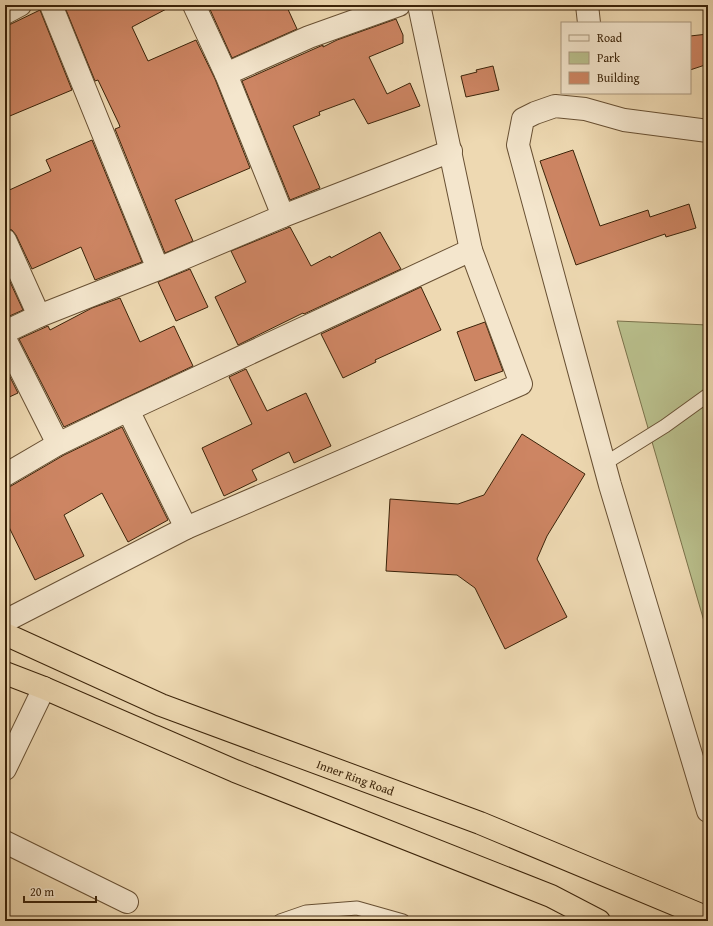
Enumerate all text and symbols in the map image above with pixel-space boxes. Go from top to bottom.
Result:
legend [561,22,691,94]
text: Road [597,29,623,46]
text: Park [597,49,621,66]
text: Building [597,69,640,86]
street label: Inner Ring Road [315,755,397,799]
scale bar [24,878,96,904]
text: 20 m [30,883,54,900]

